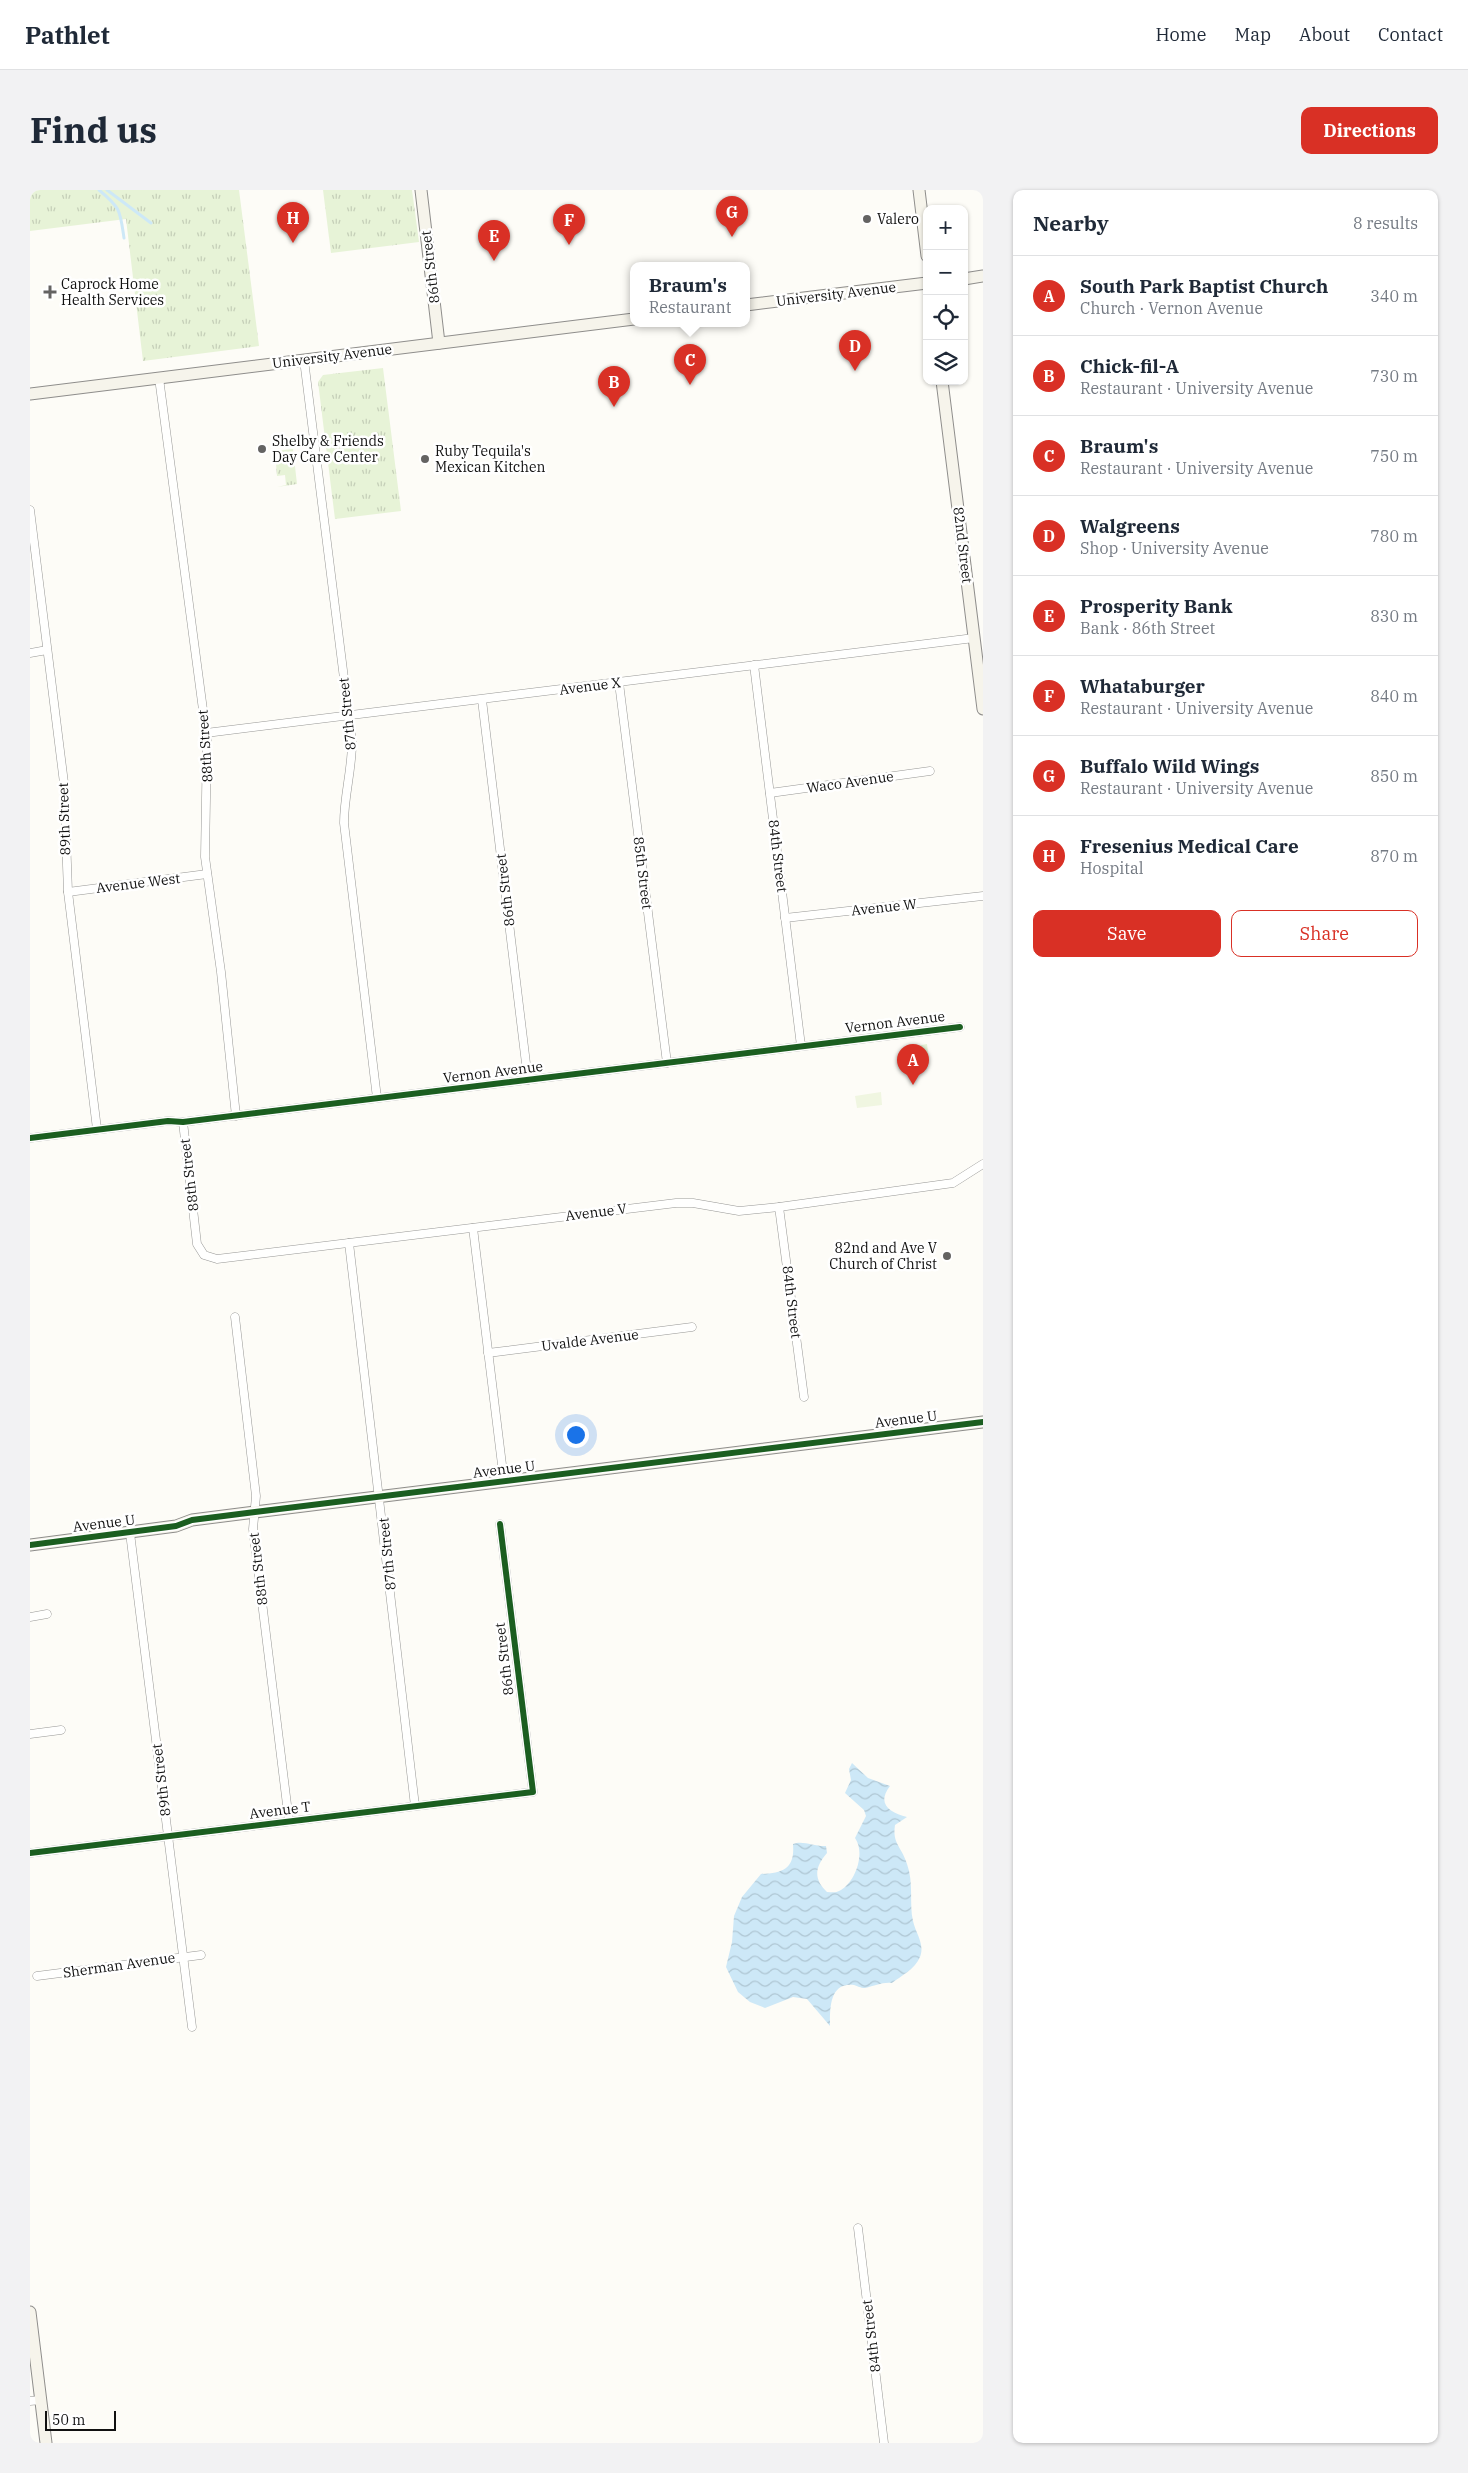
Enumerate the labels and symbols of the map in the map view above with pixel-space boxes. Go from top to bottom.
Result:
pin: G [716,196,748,237]
pin: H [277,202,309,243]
pin: F [553,204,585,245]
place label: Valero [877,210,919,228]
marker: Valero [861,213,873,225]
pin: E [478,220,510,261]
street label: 86th Street [417,230,443,304]
place label: Caprock Home Health Services [61,275,164,309]
street label: University Avenue [775,278,897,310]
marker: Caprock Home Health Services [43,285,57,299]
pin: D [839,330,871,371]
street label: University Avenue [271,340,393,372]
pin: C [674,344,706,385]
pin: B [598,366,630,407]
place label: Shelby & Friends Day Care Center [272,432,384,466]
place label: Ruby Tequila's Mexican Kitchen [435,442,546,476]
marker: Shelby & Friends Day Care Center [256,443,268,455]
marker: Ruby Tequila's Mexican Kitchen [419,453,431,465]
street label: 82nd Street [949,506,977,584]
street label: Avenue X [558,673,622,699]
street label: 87th Street [334,677,360,751]
street label: 88th Street [193,709,217,783]
street label: Waco Avenue [805,767,895,797]
street label: 89th Street [54,782,74,856]
street label: 84th Street [765,819,791,893]
street label: 85th Street [630,836,656,910]
street label: 86th Street [492,853,518,927]
street label: Avenue West [95,869,181,897]
street label: Avenue W [850,895,918,919]
street label: Vernon Avenue [844,1007,946,1037]
pin: A [897,1044,929,1085]
street label: Vernon Avenue [442,1057,544,1087]
street label: 88th Street [176,1138,202,1212]
street label: Avenue V [564,1199,628,1225]
place label: 82nd and Ave V Church of Christ [829,1239,937,1273]
marker: 82nd and Ave V Church of Christ [941,1250,953,1262]
street label: 84th Street [779,1265,805,1339]
street label: Uvalde Avenue [540,1325,640,1355]
street label: Avenue U [874,1406,938,1432]
your location [563,1422,589,1448]
street label: Avenue U [472,1456,536,1482]
street label: Avenue U [72,1510,136,1536]
street label: 87th Street [374,1517,400,1591]
street label: 88th Street [245,1532,271,1606]
street label: 86th Street [491,1622,517,1696]
street label: 89th Street [148,1743,174,1817]
street label: Avenue T [248,1797,312,1823]
street label: Sherman Avenue [62,1948,176,1982]
street label: 84th Street [858,2299,884,2373]
scale bar [45,2408,116,2431]

